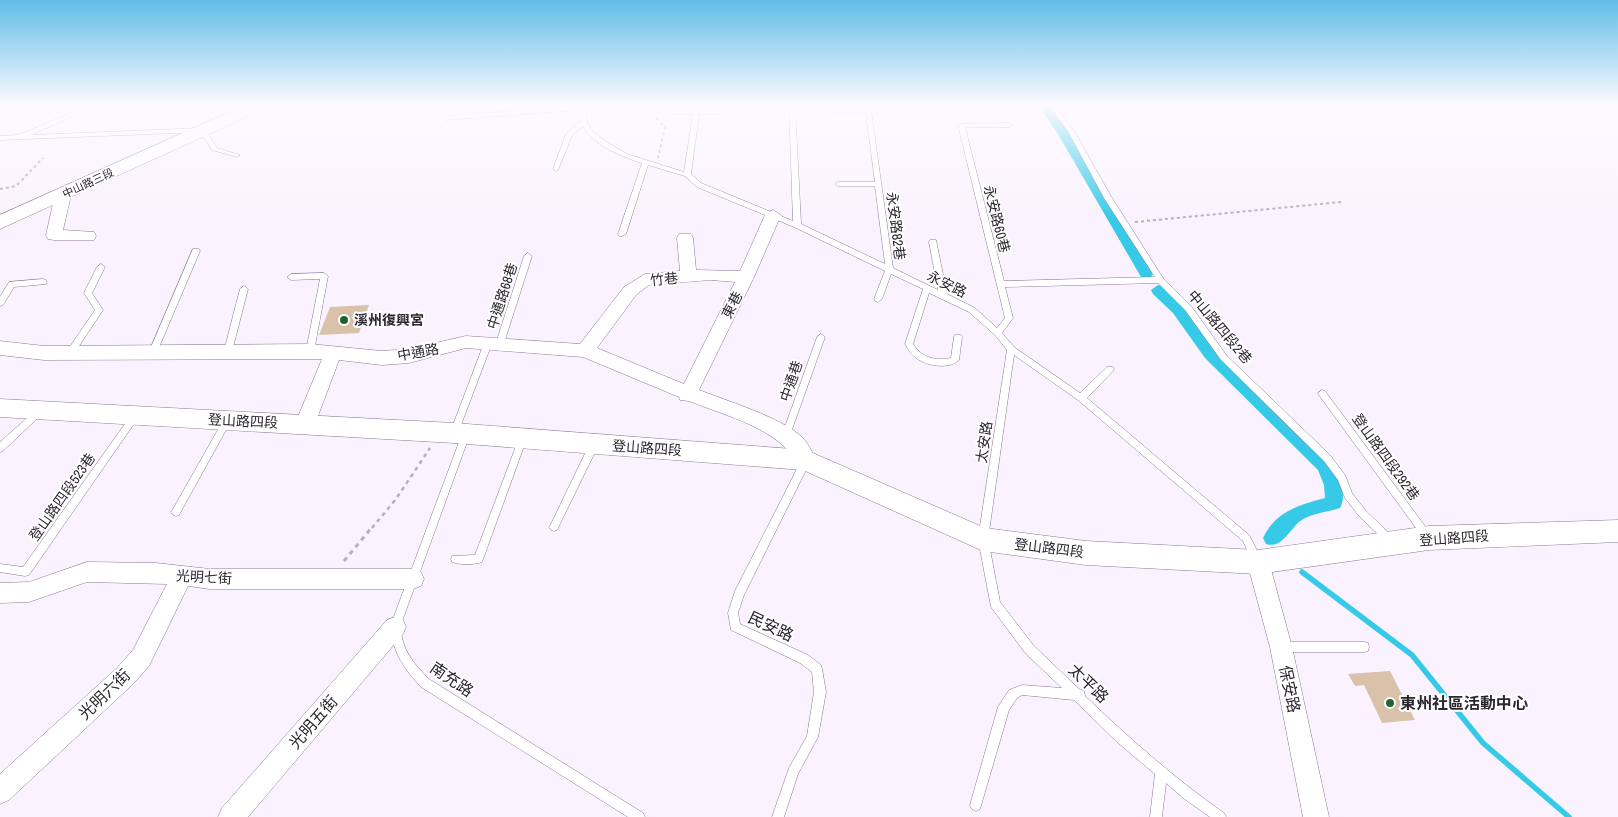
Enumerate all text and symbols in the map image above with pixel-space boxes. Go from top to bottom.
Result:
street label: 中山路三段 [60,165,116,201]
street label: 永安路60巷 [980,183,1014,255]
street label: 永安路82巷 [883,191,909,261]
street label: 中通路68巷 [483,261,521,331]
street label: 永安路 [924,267,970,301]
street label: 竹巷 [649,269,679,289]
street label: 中山路四段2巷 [1184,287,1256,367]
street label: 東巷 [718,288,746,322]
place label: 溪州復興宮 [354,311,424,329]
marker: 溪州復興宮 [338,314,350,326]
street label: 中通路 [396,339,440,365]
street label: 中通巷 [776,358,806,404]
street label: 登山路四段 [208,410,278,432]
street label: 登山路四段292巷 [1348,410,1424,504]
street label: 太安路 [972,420,996,464]
street label: 登山路四段 [611,437,683,459]
street label: 登山路四段523巷 [25,450,99,544]
street label: 登山路四段 [1418,527,1490,549]
street label: 登山路四段 [1013,535,1085,561]
street label: 光明七街 [176,567,232,587]
street label: 民安路 [745,606,797,646]
street label: 南充路 [426,656,478,702]
street label: 太平路 [1064,658,1114,708]
street label: 保安路 [1274,663,1306,715]
street label: 光明六街 [73,664,135,724]
street label: 光明五街 [284,691,342,753]
place label: 東州社區活動中心 [1400,692,1528,714]
marker: 東州社區活動中心 [1384,697,1396,709]

